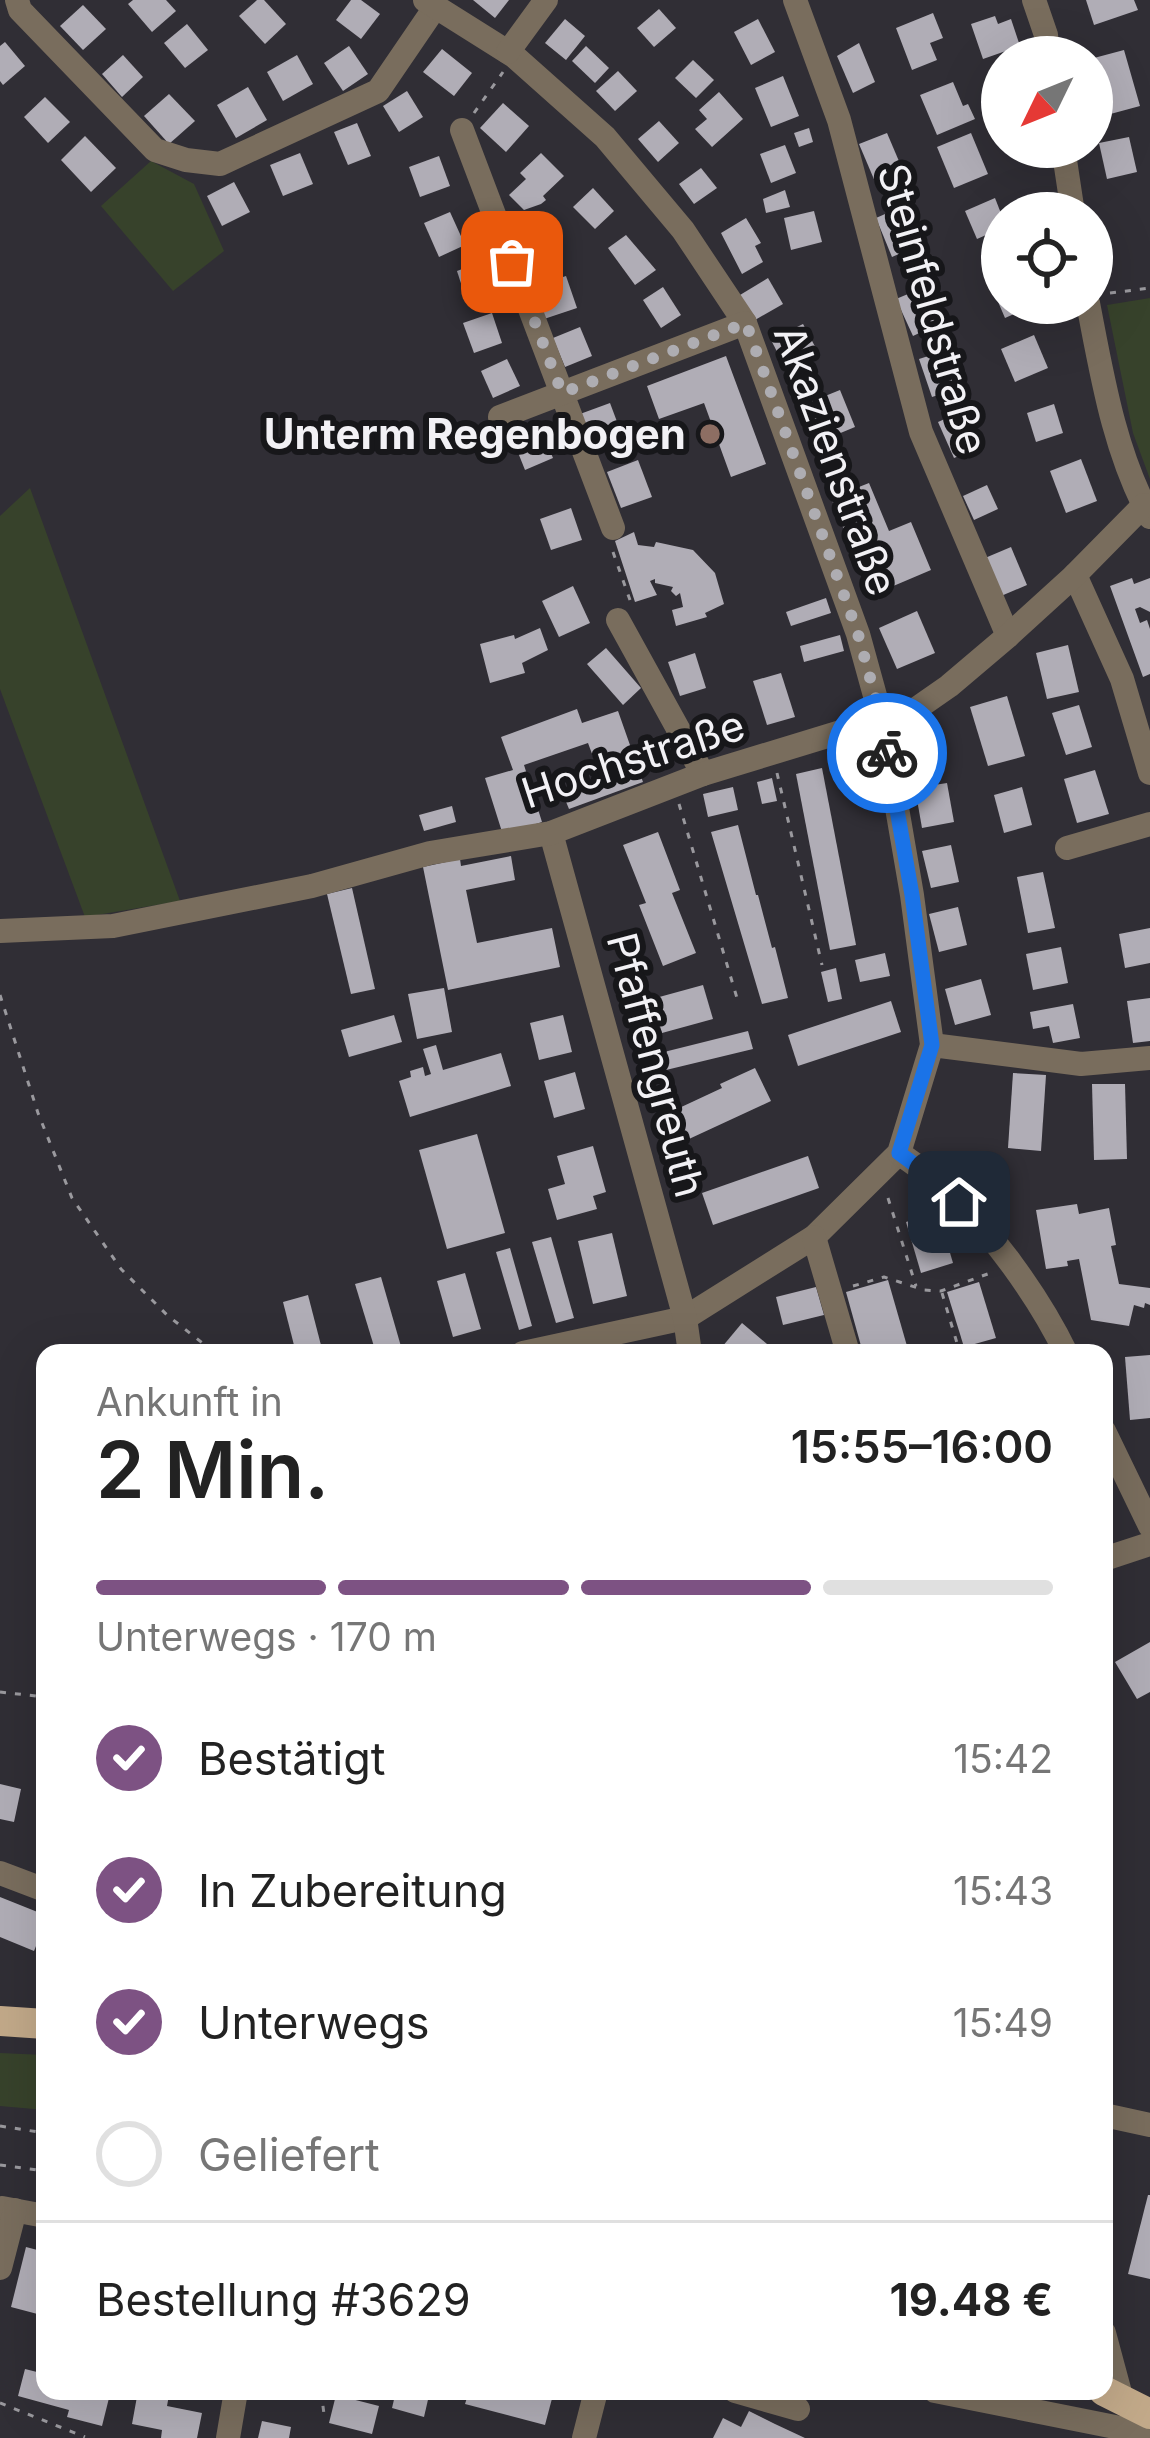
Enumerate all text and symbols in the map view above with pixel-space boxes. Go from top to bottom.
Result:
north arrow [981,36,1113,168]
map controls [981,36,1113,324]
street label: Steinfeldstraße [868,158,999,460]
button: locate [981,192,1113,324]
pin [461,211,563,313]
icon: bag [479,229,545,295]
street label: Akazienstraße [764,318,909,602]
place label: Unterm Regenbogen [264,408,686,459]
marker: Unterm Regenbogen [697,421,723,447]
courier [827,693,947,813]
street label: Hochstraße [515,699,751,818]
icon: bike [854,720,920,786]
street label: Pfaffengreuth [597,927,716,1203]
pin [908,1151,1010,1253]
icon: home [926,1169,992,1235]
text: Ankunft in [96,1378,283,1425]
text: 15:55–16:00 [791,1419,1053,1474]
text: 2 Min. [96,1422,329,1517]
text: Unterwegs · 170 m [96,1613,437,1660]
icon: check [96,1725,162,1791]
text: Bestätigt [198,1731,386,1786]
text: 15:42 [953,1735,1053,1782]
icon: check [96,1857,162,1923]
text: In Zubereitung [198,1863,507,1918]
text: 15:43 [953,1867,1053,1914]
icon: check [96,1989,162,2055]
text: Unterwegs [198,1995,430,2050]
text: 15:49 [953,1999,1053,2046]
text: Geliefert [198,2127,380,2182]
text: Bestellung #3629 [96,2272,471,2327]
text: 19.48 € [889,2272,1053,2327]

